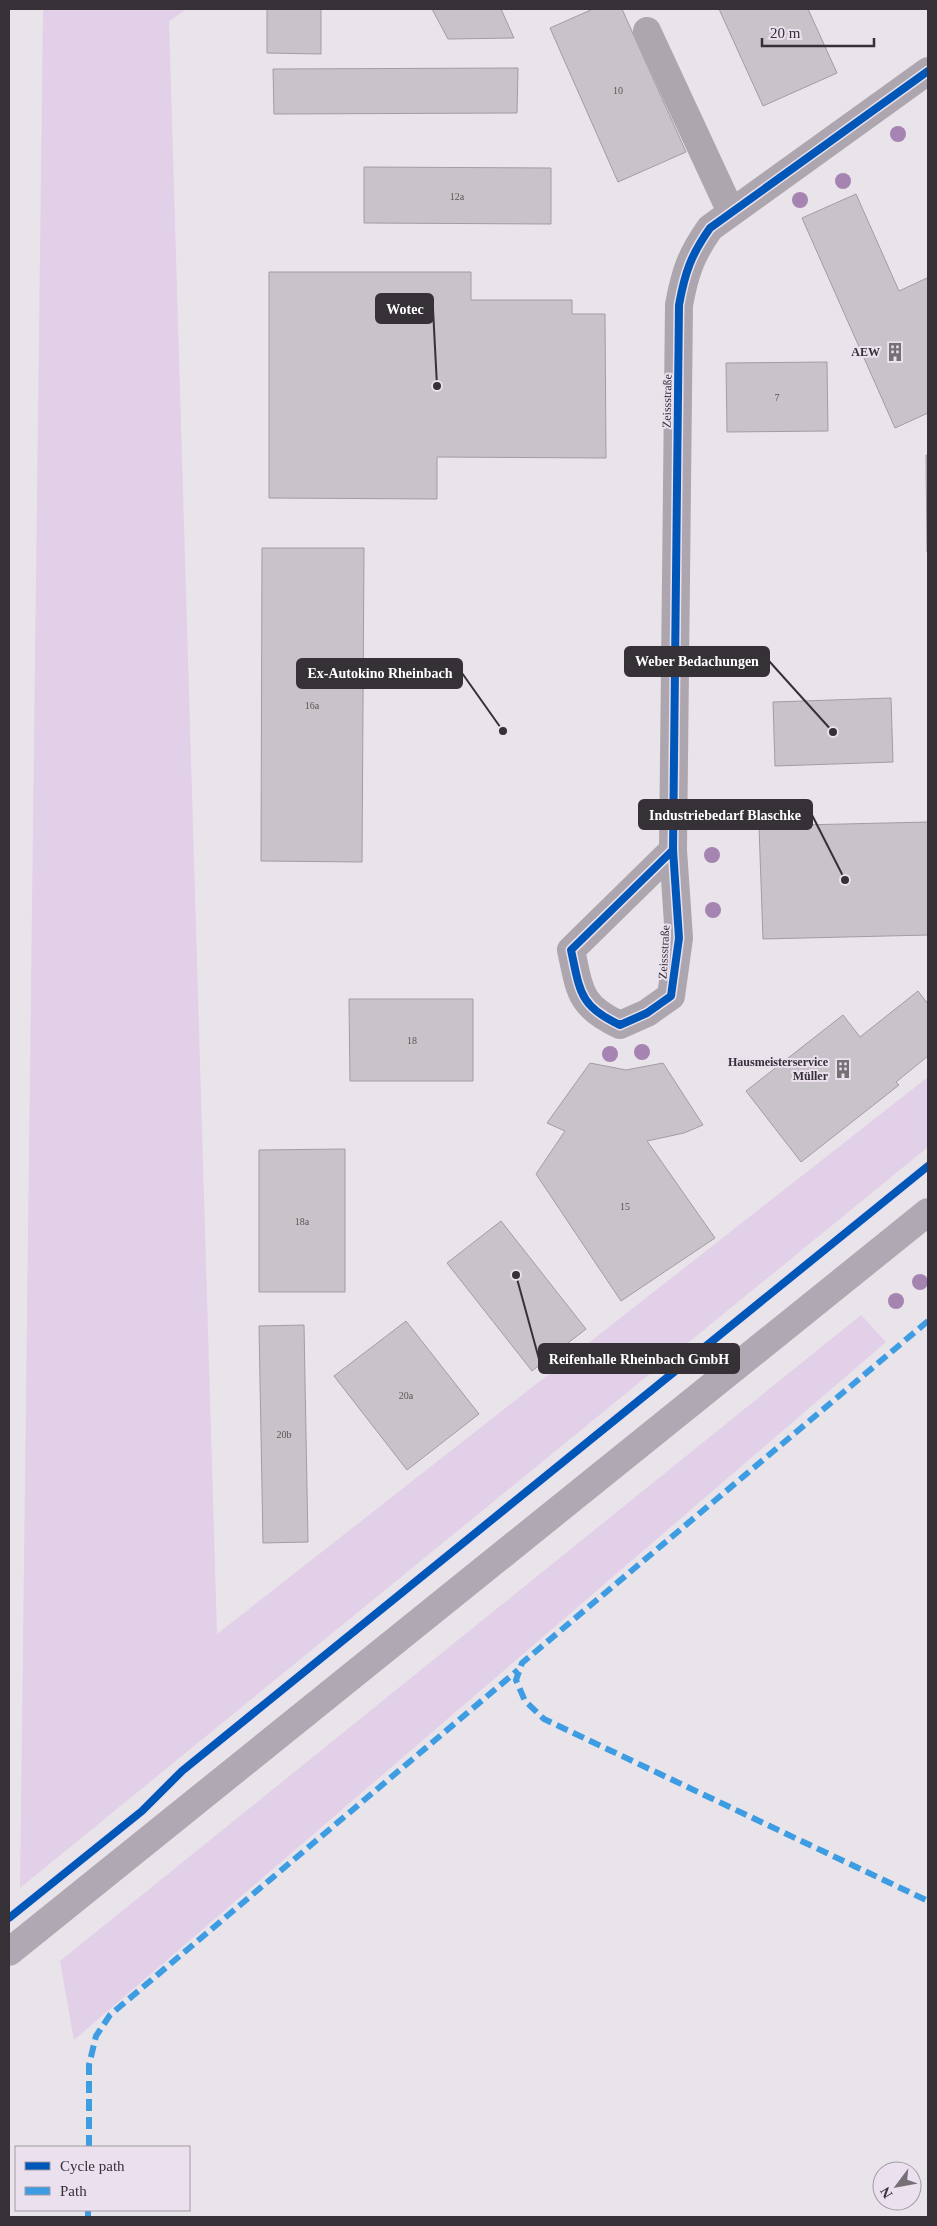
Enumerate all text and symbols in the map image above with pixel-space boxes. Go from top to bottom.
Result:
scale bar [762,15,874,47]
text: 20 m [770,25,801,41]
house number: 10 [613,85,623,96]
house number: 12a [450,191,465,202]
callout: Wotec [376,294,433,323]
text: Wotec [386,302,424,317]
building icon: AEW [884,341,906,363]
place label: AEW [851,345,880,359]
street label: Zeissstraße [660,374,674,428]
house number: 7 [775,392,780,403]
callout: Weber Bedachungen [625,647,769,676]
text: Weber Bedachungen [635,654,759,669]
callout: Ex-Autokino Rheinbach [297,659,462,688]
text: Ex-Autokino Rheinbach [307,666,453,681]
house number: 16a [305,700,320,711]
callout: Industriebedarf Blaschke [639,800,812,829]
text: Industriebedarf Blaschke [649,808,801,823]
street label: Zeissstraße [656,925,672,979]
house number: 18 [407,1035,417,1046]
place label: Hausmeisterservice Müller [728,1055,829,1083]
building icon: Hausmeisterservice Müller [832,1058,854,1080]
house number: 15 [620,1201,630,1212]
house number: 18a [295,1216,310,1227]
callout: Reifenhalle Rheinbach GmbH [539,1344,739,1373]
text: Reifenhalle Rheinbach GmbH [549,1352,729,1367]
house number: 20a [399,1390,414,1401]
house number: 20b [277,1429,292,1440]
legend [15,2146,190,2211]
text: Cycle path [60,2158,125,2174]
north arrow [872,2161,922,2211]
text: Path [60,2183,87,2199]
text: N [877,2184,895,2201]

